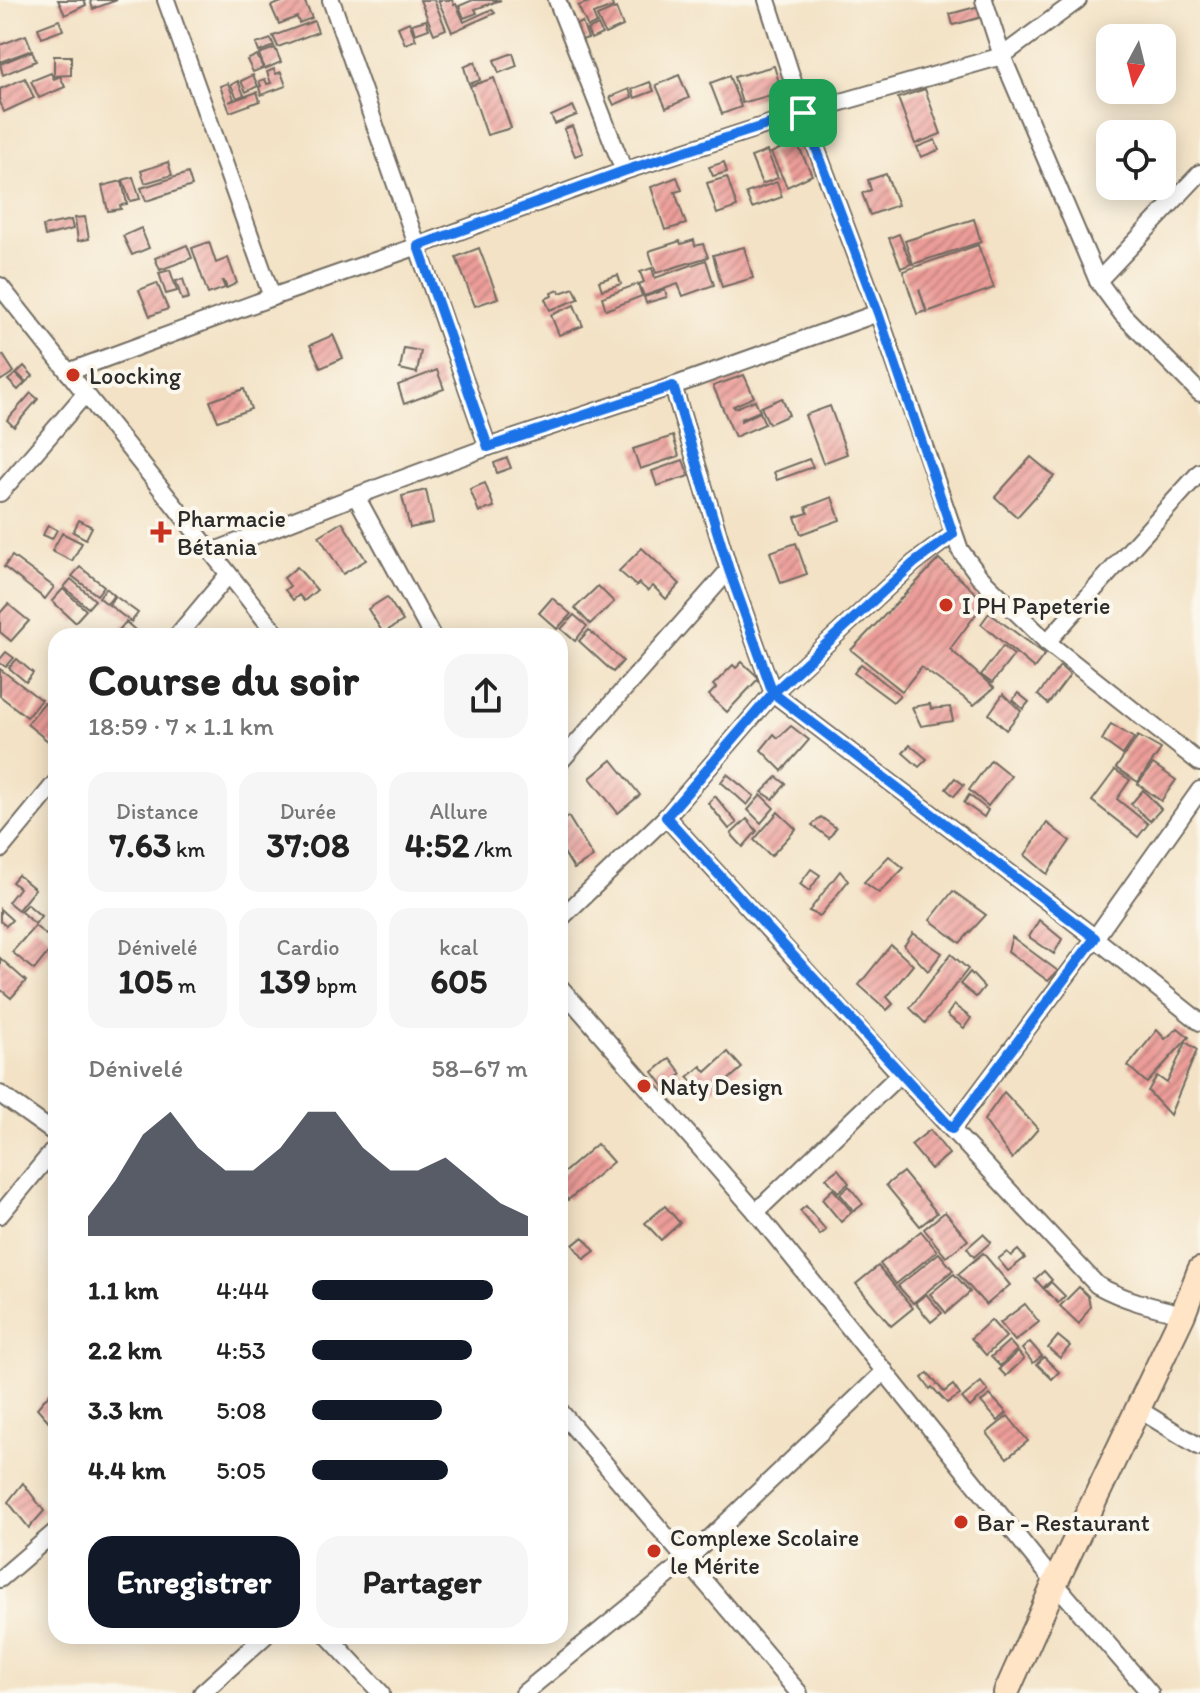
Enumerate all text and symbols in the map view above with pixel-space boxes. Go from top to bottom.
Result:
north arrow [1096,24,1176,104]
map controls [1096,24,1176,200]
pin [769,79,837,147]
icon: arrive [781,91,825,135]
button: locate [1096,120,1176,200]
place label: Loocking [89,361,182,390]
marker: Loocking [64,366,82,384]
place label: Pharmacie Bétania [177,504,286,561]
marker: Pharmacie Bétania [152,523,170,541]
place label: I PH Papeterie [962,591,1110,620]
marker: I PH Papeterie [937,596,955,614]
text: Course du soir [88,653,359,706]
button: share [444,654,528,738]
text: 18:59 · 7 × 1.1 km [88,710,274,742]
text: Distance [116,798,199,825]
text: Durée [280,798,336,825]
text: Allure [430,798,488,825]
text: 7.63 [109,825,171,866]
text: 37:08 [266,825,350,866]
text: 4:52 [405,825,469,866]
text: km [171,836,205,863]
text: /km [469,836,513,863]
text: Dénivelé [117,934,198,961]
text: Cardio [277,934,339,961]
text: kcal [439,934,478,961]
text: 105 [118,961,173,1002]
text: 139 [259,961,311,1002]
text: 605 [430,961,487,1002]
text: m [173,972,196,999]
text: bpm [311,972,357,999]
text: Dénivelé [88,1052,183,1084]
text: 58–67 m [431,1052,528,1084]
place label: Naty Design [660,1072,783,1101]
marker: Naty Design [635,1077,653,1095]
text: 1.1 km [88,1274,159,1306]
text: 4:44 [216,1274,269,1306]
text: 2.2 km [88,1334,162,1366]
text: 4:53 [216,1334,266,1366]
text: 3.3 km [88,1394,163,1426]
text: 5:08 [216,1394,266,1426]
text: 4.4 km [88,1454,166,1486]
text: 5:05 [216,1454,266,1486]
place label: Bar - Restaurant [977,1508,1150,1537]
marker: Bar - Restaurant [952,1513,970,1531]
place label: Complexe Scolaire le Mérite [670,1523,859,1580]
button: Enregistrer [88,1536,300,1628]
button: Partager [316,1536,528,1628]
marker: Complexe Scolaire le Mérite [645,1542,663,1560]

